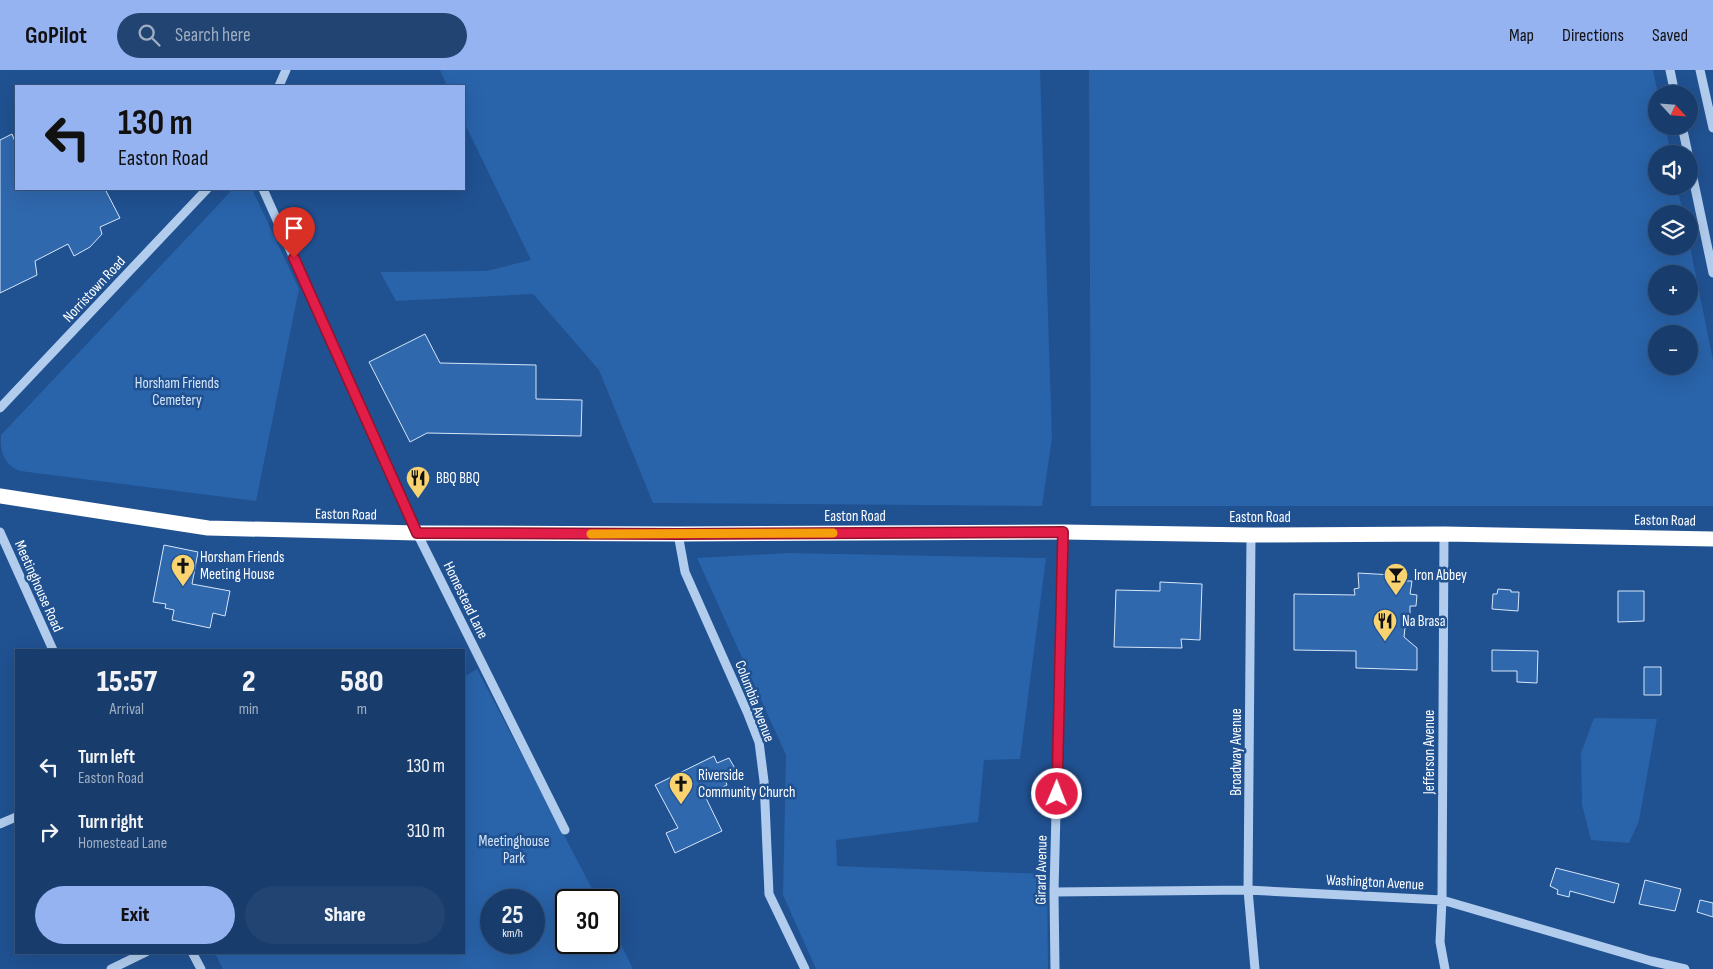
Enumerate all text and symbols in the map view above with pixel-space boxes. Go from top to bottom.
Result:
search box [117,13,467,58]
text: GoPilot [25,21,87,50]
icon: search [135,21,163,49]
text: Search here [175,24,251,47]
text: Map [1509,25,1534,46]
text: Directions [1562,25,1624,46]
text: Saved [1652,25,1688,46]
north arrow [1648,85,1698,135]
map controls [1648,85,1698,375]
text: 130 m [118,102,193,145]
icon: left [35,105,100,170]
text: Easton Road [118,145,208,172]
button: sound [1648,145,1698,195]
button: layers [1648,205,1698,255]
pin [273,207,315,258]
icon: arrive [280,214,308,242]
street label: Norristown Road [59,252,130,326]
button: + [1648,265,1698,315]
button: − [1648,325,1698,375]
park label: Horsham Friends Cemetery [135,374,219,410]
restaurant icon: BBQ BBQ [405,465,431,499]
place label: BBQ BBQ [436,469,480,488]
street label: Easton Road [315,504,377,525]
street label: Easton Road [824,507,886,526]
street label: Easton Road [1229,508,1291,527]
street label: Easton Road [1634,510,1696,531]
street label: Meetinghouse Road [10,537,67,635]
place label: Horsham Friends Meeting House [200,548,284,584]
church icon: Horsham Friends Meeting House [170,553,196,587]
street label: Homestead Lane [439,558,492,642]
bar icon: Iron Abbey [1383,562,1409,596]
place label: Iron Abbey [1414,566,1467,585]
restaurant icon: Na Brasa [1372,608,1398,642]
place label: Na Brasa [1402,612,1446,631]
street label: Columbia Avenue [730,658,779,745]
text: 15:57 [97,664,157,700]
text: 2 [242,664,255,700]
text: 580 [340,664,383,700]
text: Arrival [110,700,144,719]
text: min [239,700,259,719]
text: m [357,700,367,719]
street label: Broadway Avenue [1227,708,1246,796]
street label: Jefferson Avenue [1420,710,1439,795]
text: Turn left [78,746,135,769]
icon: left [35,753,63,781]
text: 130 m [407,755,445,778]
place label: Riverside Community Church [698,766,795,802]
position arrow [1030,767,1082,819]
text: Easton Road [78,769,144,788]
church icon: Riverside Community Church [668,771,694,805]
text: Turn right [78,811,143,834]
icon: right [35,818,63,846]
text: 310 m [407,820,445,843]
park label: Meetinghouse Park [478,832,550,868]
text: Homestead Lane [78,834,167,853]
street label: Girard Avenue [1031,835,1052,905]
street label: Washington Avenue [1325,870,1425,895]
button: Exit [35,886,235,944]
button: Share [245,886,445,944]
speed limit sign: 30 [555,889,620,954]
text: 25 [502,900,523,931]
text: km/h [502,926,523,941]

